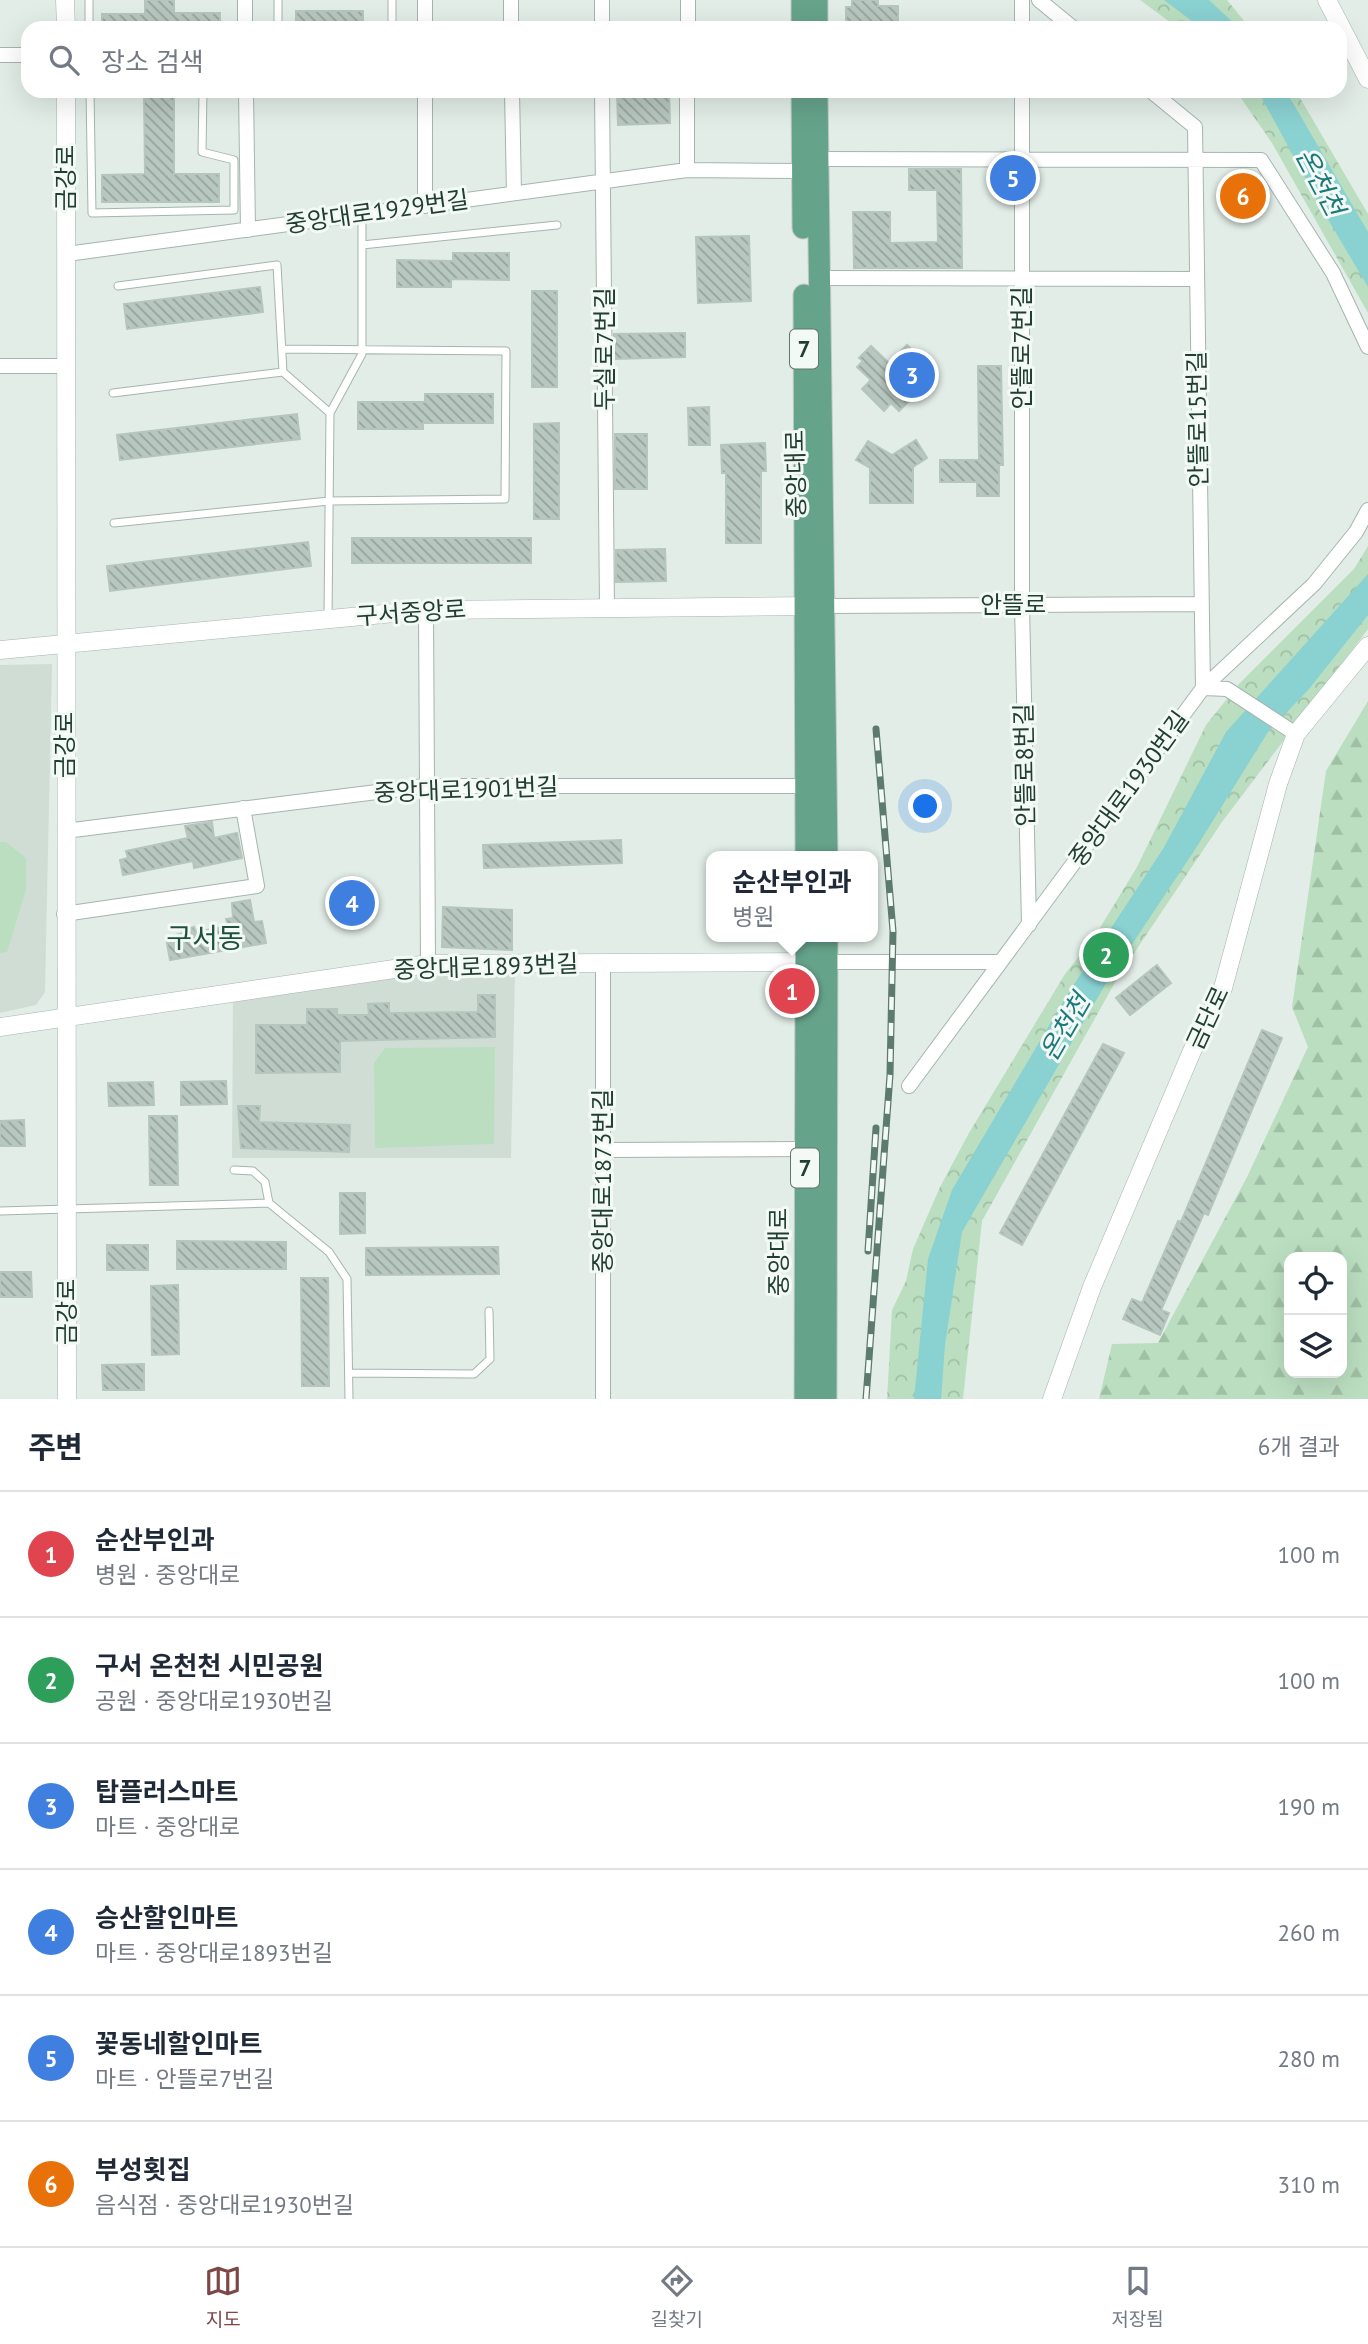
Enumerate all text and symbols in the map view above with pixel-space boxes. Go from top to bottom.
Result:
search box [21,21,1347,98]
icon: search [45,41,83,79]
text: 장소 검색 [101,45,204,78]
water label: 온천천 [1289,142,1353,224]
street label: 금강로 [50,145,81,211]
pin: 5 [990,152,1036,204]
pin: 6 [1220,170,1266,222]
street label: 중앙대로1929번길 [283,183,471,240]
street label: 안뜰로7번길 [1006,286,1037,410]
street label: 두실로7번길 [589,287,620,411]
road number: 7 [790,330,818,368]
pin: 3 [889,349,935,401]
street label: 안뜰로15번길 [1181,350,1214,488]
street label: 중앙대로 [779,430,812,518]
street label: 안뜰로 [980,589,1046,620]
street label: 구서중앙로 [355,593,467,632]
street label: 안뜰로8번길 [1008,703,1041,827]
street label: 중앙대로1930번길 [1062,705,1195,873]
street label: 금강로 [49,712,80,778]
street label: 중앙대로1901번길 [373,771,559,808]
your location [908,789,942,823]
popup [706,851,878,942]
text: 순산부인과 [732,865,852,898]
pin: 4 [329,877,375,929]
text: 병원 [732,902,775,931]
district label: 구서동 [166,919,244,956]
pin: 2 [1083,929,1129,981]
street label: 중앙대로1893번길 [393,948,579,985]
pin: 1 [769,965,815,1017]
street label: 금단로 [1179,981,1236,1054]
water label: 온천천 [1032,985,1098,1066]
street label: 중앙대로1873번길 [587,1089,618,1273]
road number: 7 [791,1148,819,1188]
street label: 중앙대로 [763,1208,794,1296]
map controls [1284,1252,1347,1378]
button: locate [1284,1252,1347,1315]
street label: 금강로 [51,1279,82,1345]
button: layers [1284,1315,1347,1378]
text: 주변 [28,1427,83,1466]
text: 6개 결과 [1258,1432,1340,1461]
text: 순산부인과 [95,1523,215,1556]
text: 1 [44,1540,58,1569]
text: 100 m [1278,1540,1340,1569]
text: 병원 · 중앙대로 [95,1560,240,1589]
text: 구서 온천천 시민공원 [95,1649,323,1682]
text: 2 [44,1666,58,1695]
text: 100 m [1278,1666,1340,1695]
text: 공원 · 중앙대로1930번길 [95,1686,333,1715]
text: 탑플러스마트 [95,1775,239,1808]
text: 3 [44,1792,58,1821]
text: 190 m [1278,1792,1340,1821]
text: 마트 · 중앙대로 [95,1812,240,1841]
text: 승산할인마트 [95,1901,239,1934]
text: 4 [44,1918,58,1947]
text: 260 m [1278,1918,1340,1947]
text: 마트 · 중앙대로1893번길 [95,1938,333,1967]
text: 꽃동네할인마트 [95,2027,262,2060]
text: 5 [44,2044,58,2073]
text: 280 m [1278,2044,1340,2073]
text: 마트 · 안뜰로7번길 [95,2064,274,2093]
text: 부성횟집 [95,2153,191,2186]
text: 6 [44,2170,58,2199]
text: 310 m [1278,2170,1340,2199]
text: 음식점 · 중앙대로1930번길 [95,2190,354,2219]
tab: 지도 [204,2262,242,2331]
tab: 길찾기 [651,2262,703,2331]
tab: 저장됨 [1111,2262,1164,2331]

